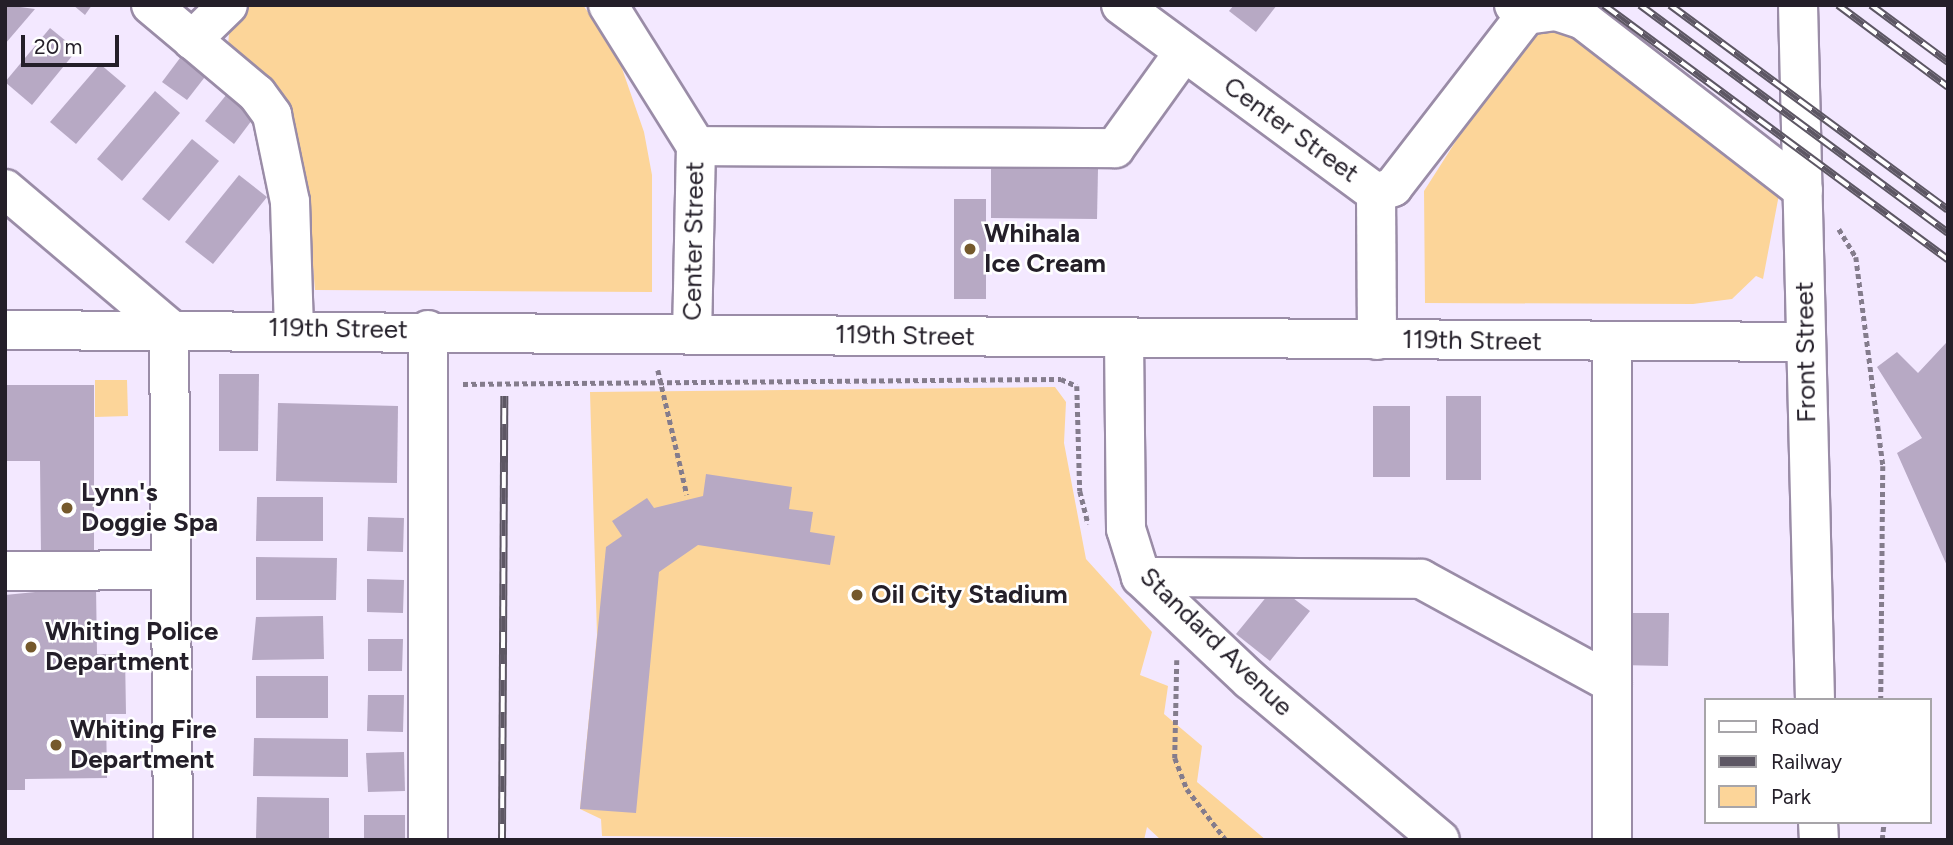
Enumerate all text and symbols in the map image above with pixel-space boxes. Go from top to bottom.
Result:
scale bar [24,21,122,65]
text: 20 m [34,34,82,59]
street label: Center Street [1217,71,1365,189]
street label: Center Street [677,161,711,321]
place label: Whihala Ice Cream [984,218,1106,280]
marker: Whihala Ice Cream [962,241,978,257]
street label: Front Street [1789,281,1823,423]
street label: 119th Street [268,312,408,346]
street label: 119th Street [835,319,975,353]
street label: 119th Street [1402,324,1542,358]
place label: Lynn's Doggie Spa [81,477,218,538]
marker: Lynn's Doggie Spa [59,500,75,516]
street label: Standard Avenue [1133,561,1299,723]
place label: Oil City Stadium [871,579,1068,611]
marker: Oil City Stadium [849,587,865,603]
place label: Whiting Police Department [45,616,218,678]
marker: Whiting Police Department [23,639,39,655]
legend [1704,698,1932,824]
place label: Whiting Fire Department [70,714,217,776]
text: Road [1771,714,1819,739]
marker: Whiting Fire Department [48,737,64,753]
text: Railway [1771,749,1842,774]
text: Park [1771,784,1811,809]

